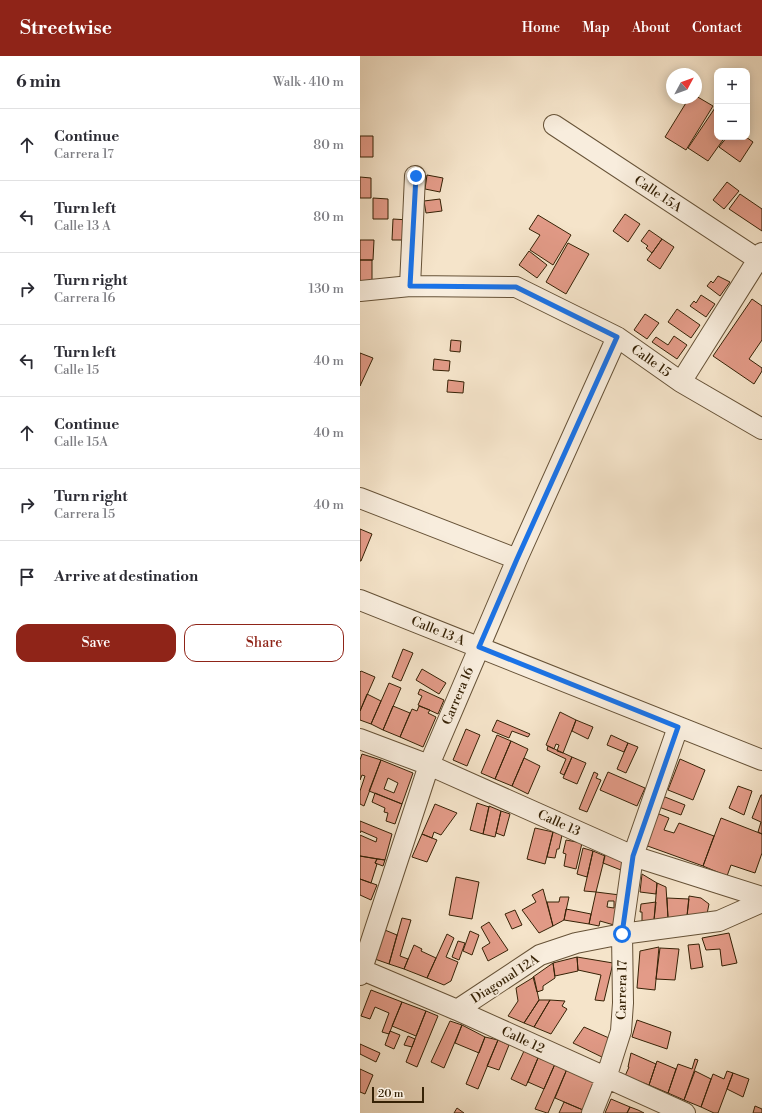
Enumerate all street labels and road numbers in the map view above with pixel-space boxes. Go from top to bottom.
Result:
street label: Calle 15A [631,172,686,216]
street label: Calle 15 [628,341,674,381]
street label: Calle 13 A [409,613,468,649]
street label: Carrera 16 [439,665,477,727]
street label: Calle 13 [535,806,583,840]
street label: Diagonal 12A [468,950,543,1007]
street label: Carrera 17 [613,960,631,1020]
street label: Calle 12 [499,1023,547,1057]

